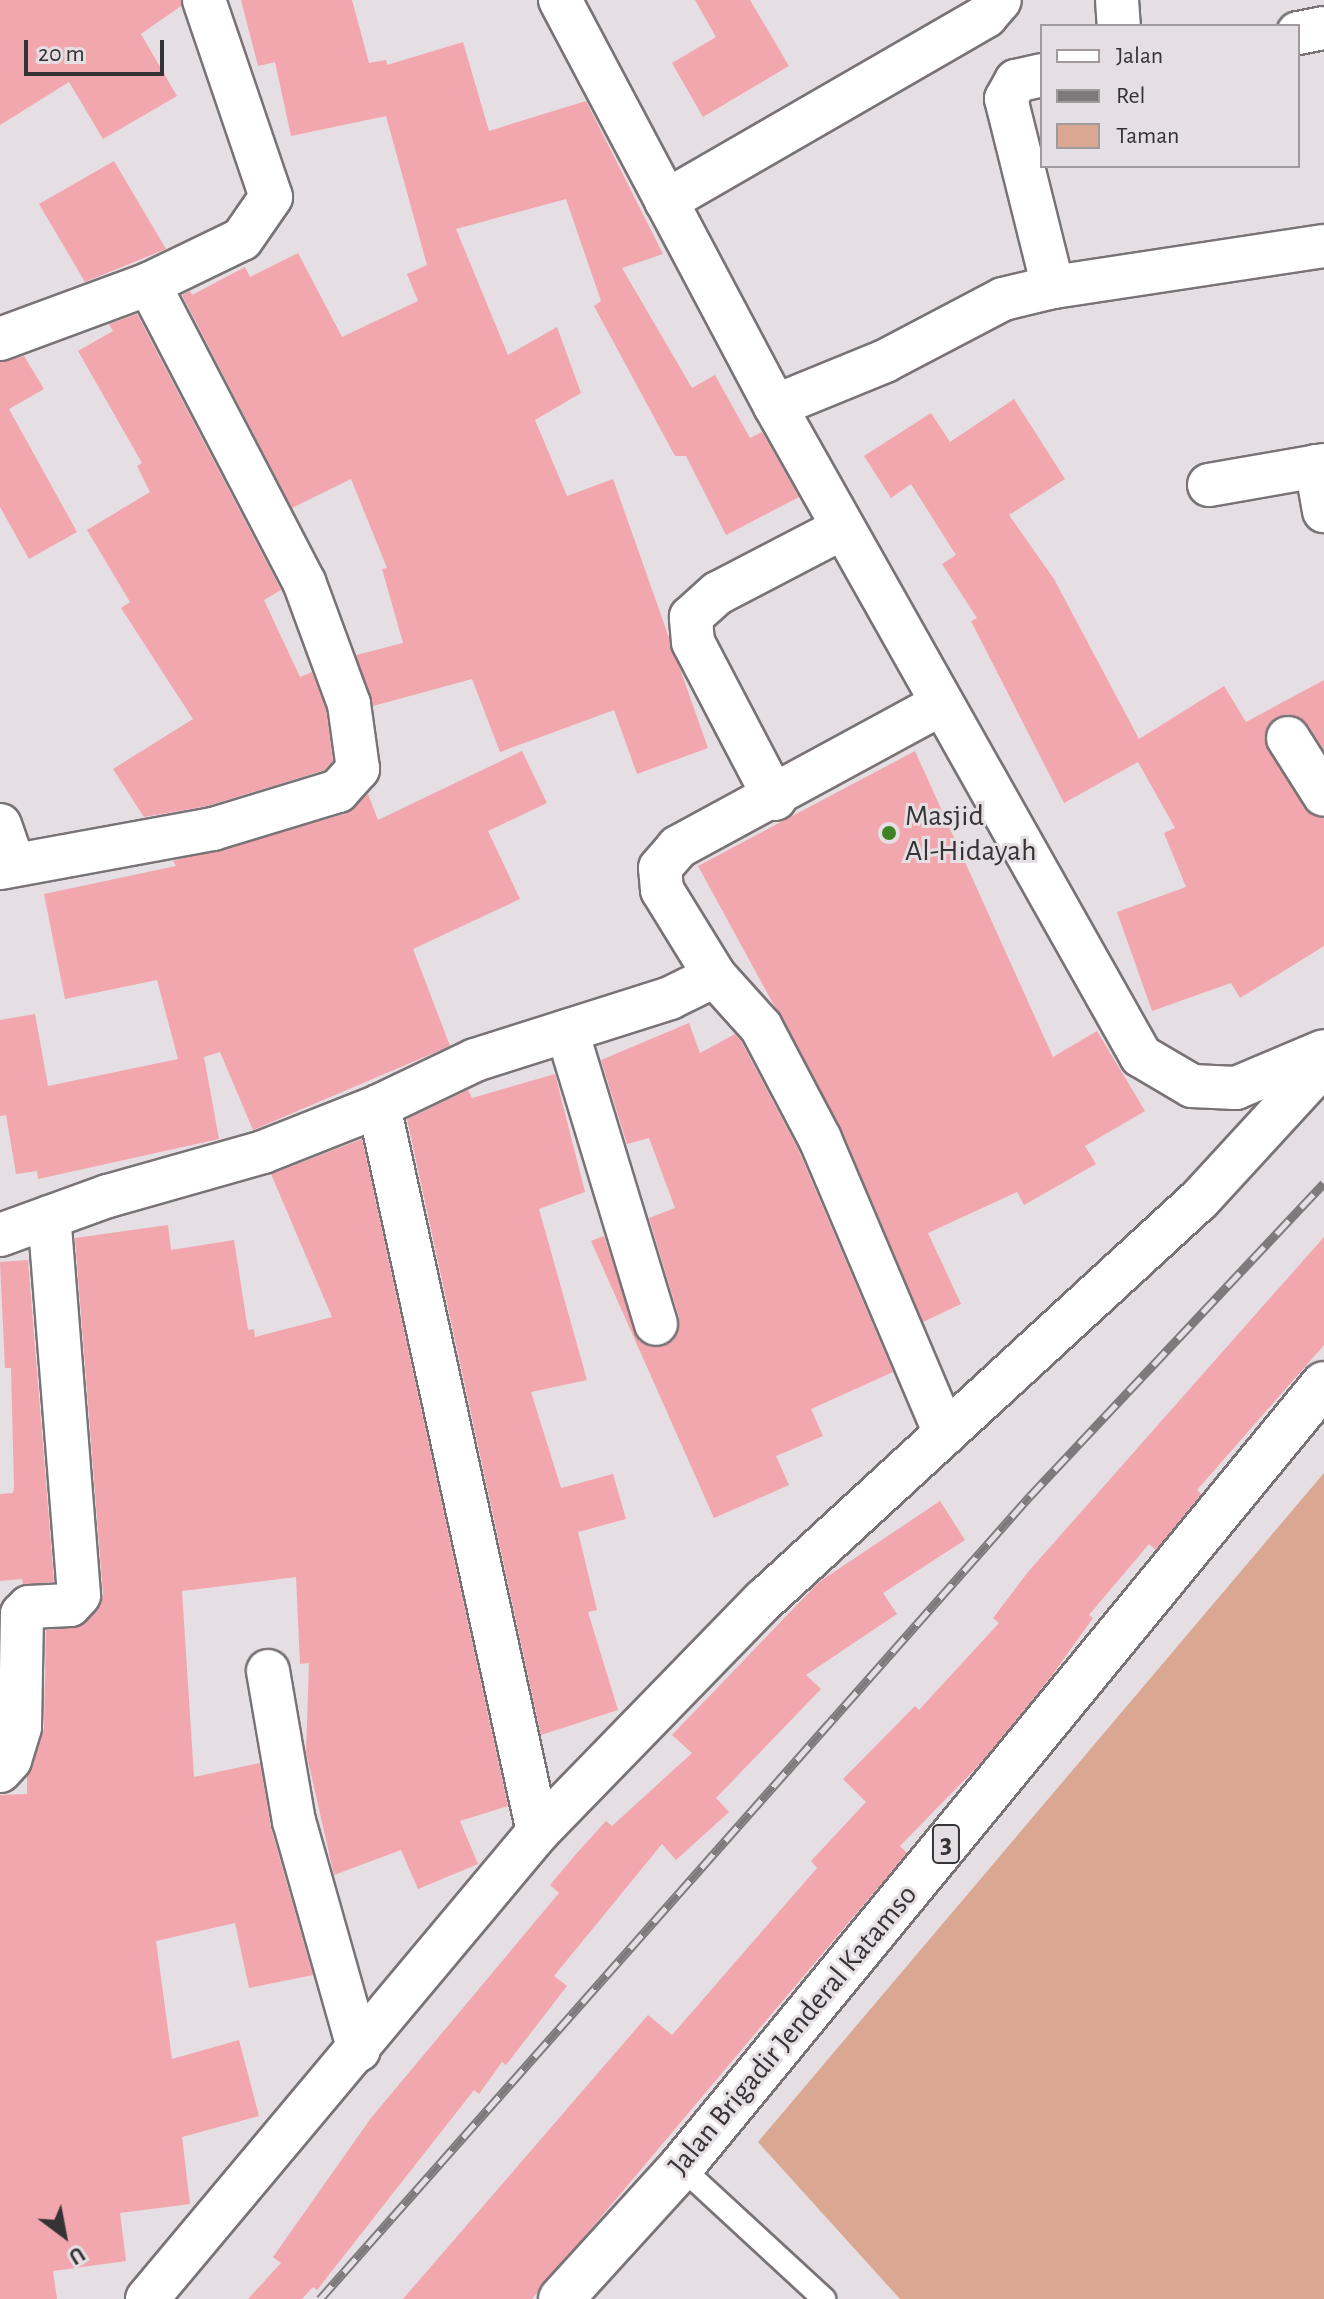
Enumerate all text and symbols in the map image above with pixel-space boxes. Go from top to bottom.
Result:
scale bar [28,24,168,74]
legend [1040,24,1300,168]
text: 20 m [38,42,85,66]
text: Jalan [1116,44,1163,68]
text: Rel [1116,84,1145,108]
text: Taman [1116,124,1179,148]
place label: Masjid Al-Hidayah [905,798,1037,868]
marker: Masjid Al-Hidayah [880,824,898,842]
road number: 3 [930,1820,962,1868]
street label: Jalan Brigadir Jenderal Katamso [661,1877,925,2183]
north arrow [24,2195,104,2275]
text: U [65,2242,89,2268]

